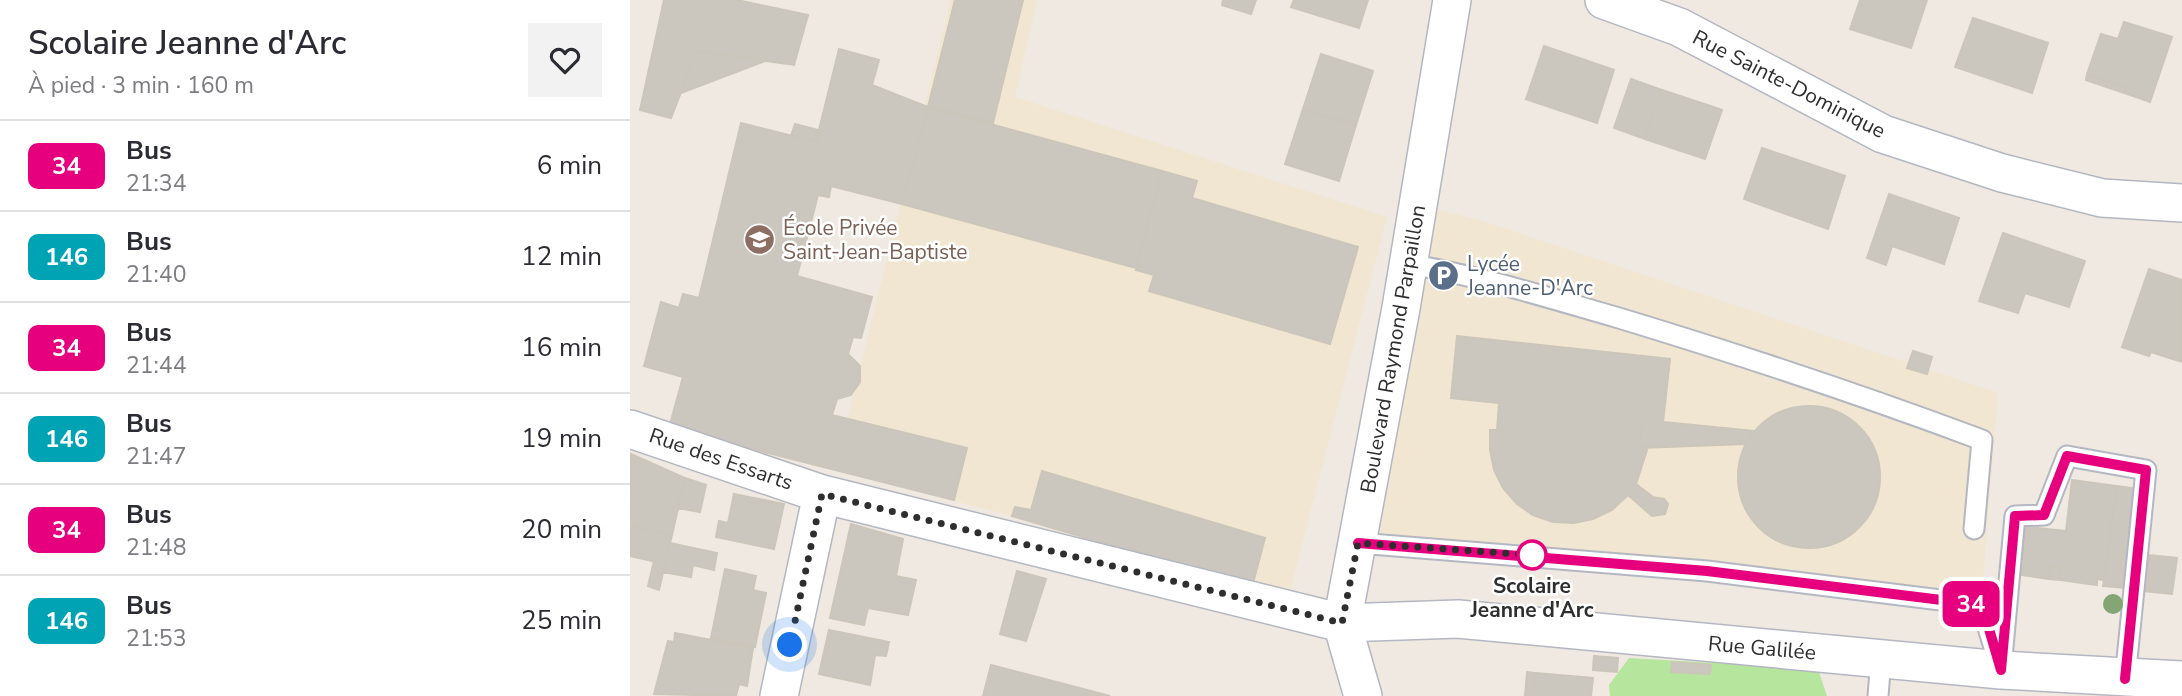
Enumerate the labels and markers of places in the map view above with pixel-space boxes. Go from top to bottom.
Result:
place label: École Privée Saint-Jean-Baptiste [783,214,967,266]
school or university icon: École Privée Saint-Jean-Baptiste [743,223,777,257]
place label: Lycée Jeanne-D'Arc [1466,250,1593,302]
parking icon: Lycée Jeanne-D'Arc [1427,259,1461,293]
marker: Scolaire Jeanne d'Arc [1517,540,1547,570]
place label: Scolaire Jeanne d'Arc [1469,572,1594,624]

